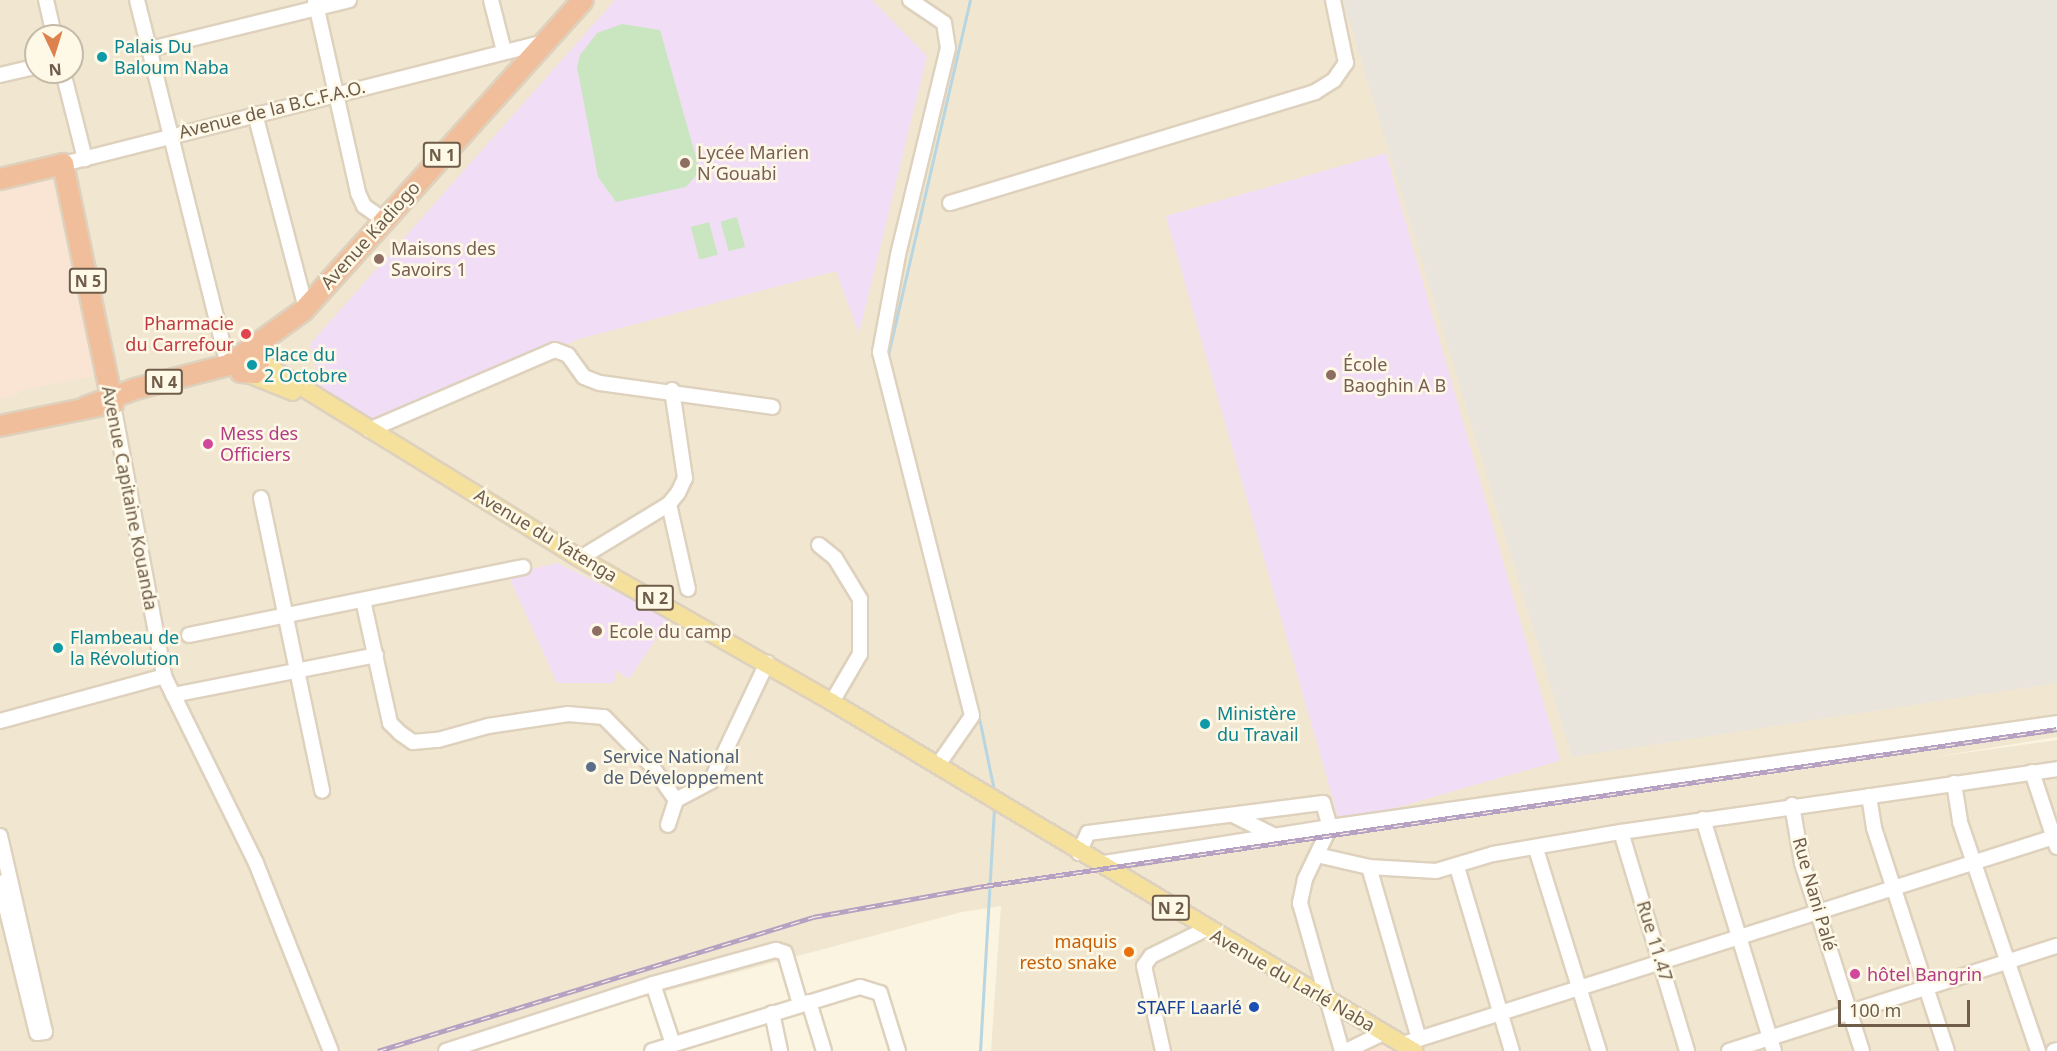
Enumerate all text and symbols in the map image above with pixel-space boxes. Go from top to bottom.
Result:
north arrow [24,24,84,84]
place label: Palais Du Baloum Naba [114,36,229,78]
marker: Palais Du Baloum Naba [95,50,109,64]
text: N [48,59,62,81]
street label: Avenue de la B.C.F.A.O. [176,75,368,143]
road number: N 1 [422,142,462,168]
place label: Lycée Marien N´Gouabi [697,142,809,184]
marker: Lycée Marien N´Gouabi [678,156,692,170]
street label: Avenue Kadiogo [316,177,424,293]
place label: Maisons des Savoirs 1 [391,238,496,280]
marker: Maisons des Savoirs 1 [372,252,386,266]
road number: N 5 [68,268,107,294]
place label: Pharmacie du Carrefour [125,313,234,356]
marker: Pharmacie du Carrefour [239,327,253,341]
place label: Place du 2 Octobre [264,344,347,386]
place label: École Baoghin A B [1343,354,1446,397]
marker: Place du 2 Octobre [245,358,259,372]
marker: École Baoghin A B [1324,368,1338,382]
road number: N 4 [144,369,184,395]
street label: Avenue Capitaine Kouanda [98,384,162,612]
place label: Mess des Officiers [220,423,298,466]
marker: Mess des Officiers [201,437,215,451]
street label: Avenue du Yatenga [471,484,621,586]
road number: N 2 [636,585,674,611]
place label: Ecole du camp [609,620,732,642]
marker: Ecole du camp [590,624,604,638]
place label: Flambeau de la Révolution [70,627,179,670]
marker: Flambeau de la Révolution [51,641,65,655]
place label: Ministère du Travail [1217,703,1299,746]
marker: Ministère du Travail [1198,717,1212,731]
place label: Service National de Développement [603,746,764,789]
marker: Service National de Développement [584,760,598,774]
street label: Rue Nani Palé [1788,835,1842,953]
road number: N 2 [1152,895,1190,921]
street label: Rue 11.47 [1633,898,1677,984]
street label: Avenue du Larlé Naba [1207,924,1379,1036]
place label: maquis resto snake [1019,931,1117,974]
marker: maquis resto snake [1122,945,1136,959]
place label: hôtel Bangrin [1867,963,1982,985]
marker: hôtel Bangrin [1848,967,1862,981]
scale bar [1841,988,1973,1026]
place label: STAFF Laarlé [1137,996,1242,1018]
text: 100 m [1849,998,1901,1022]
marker: STAFF Laarlé [1247,1000,1261,1014]

